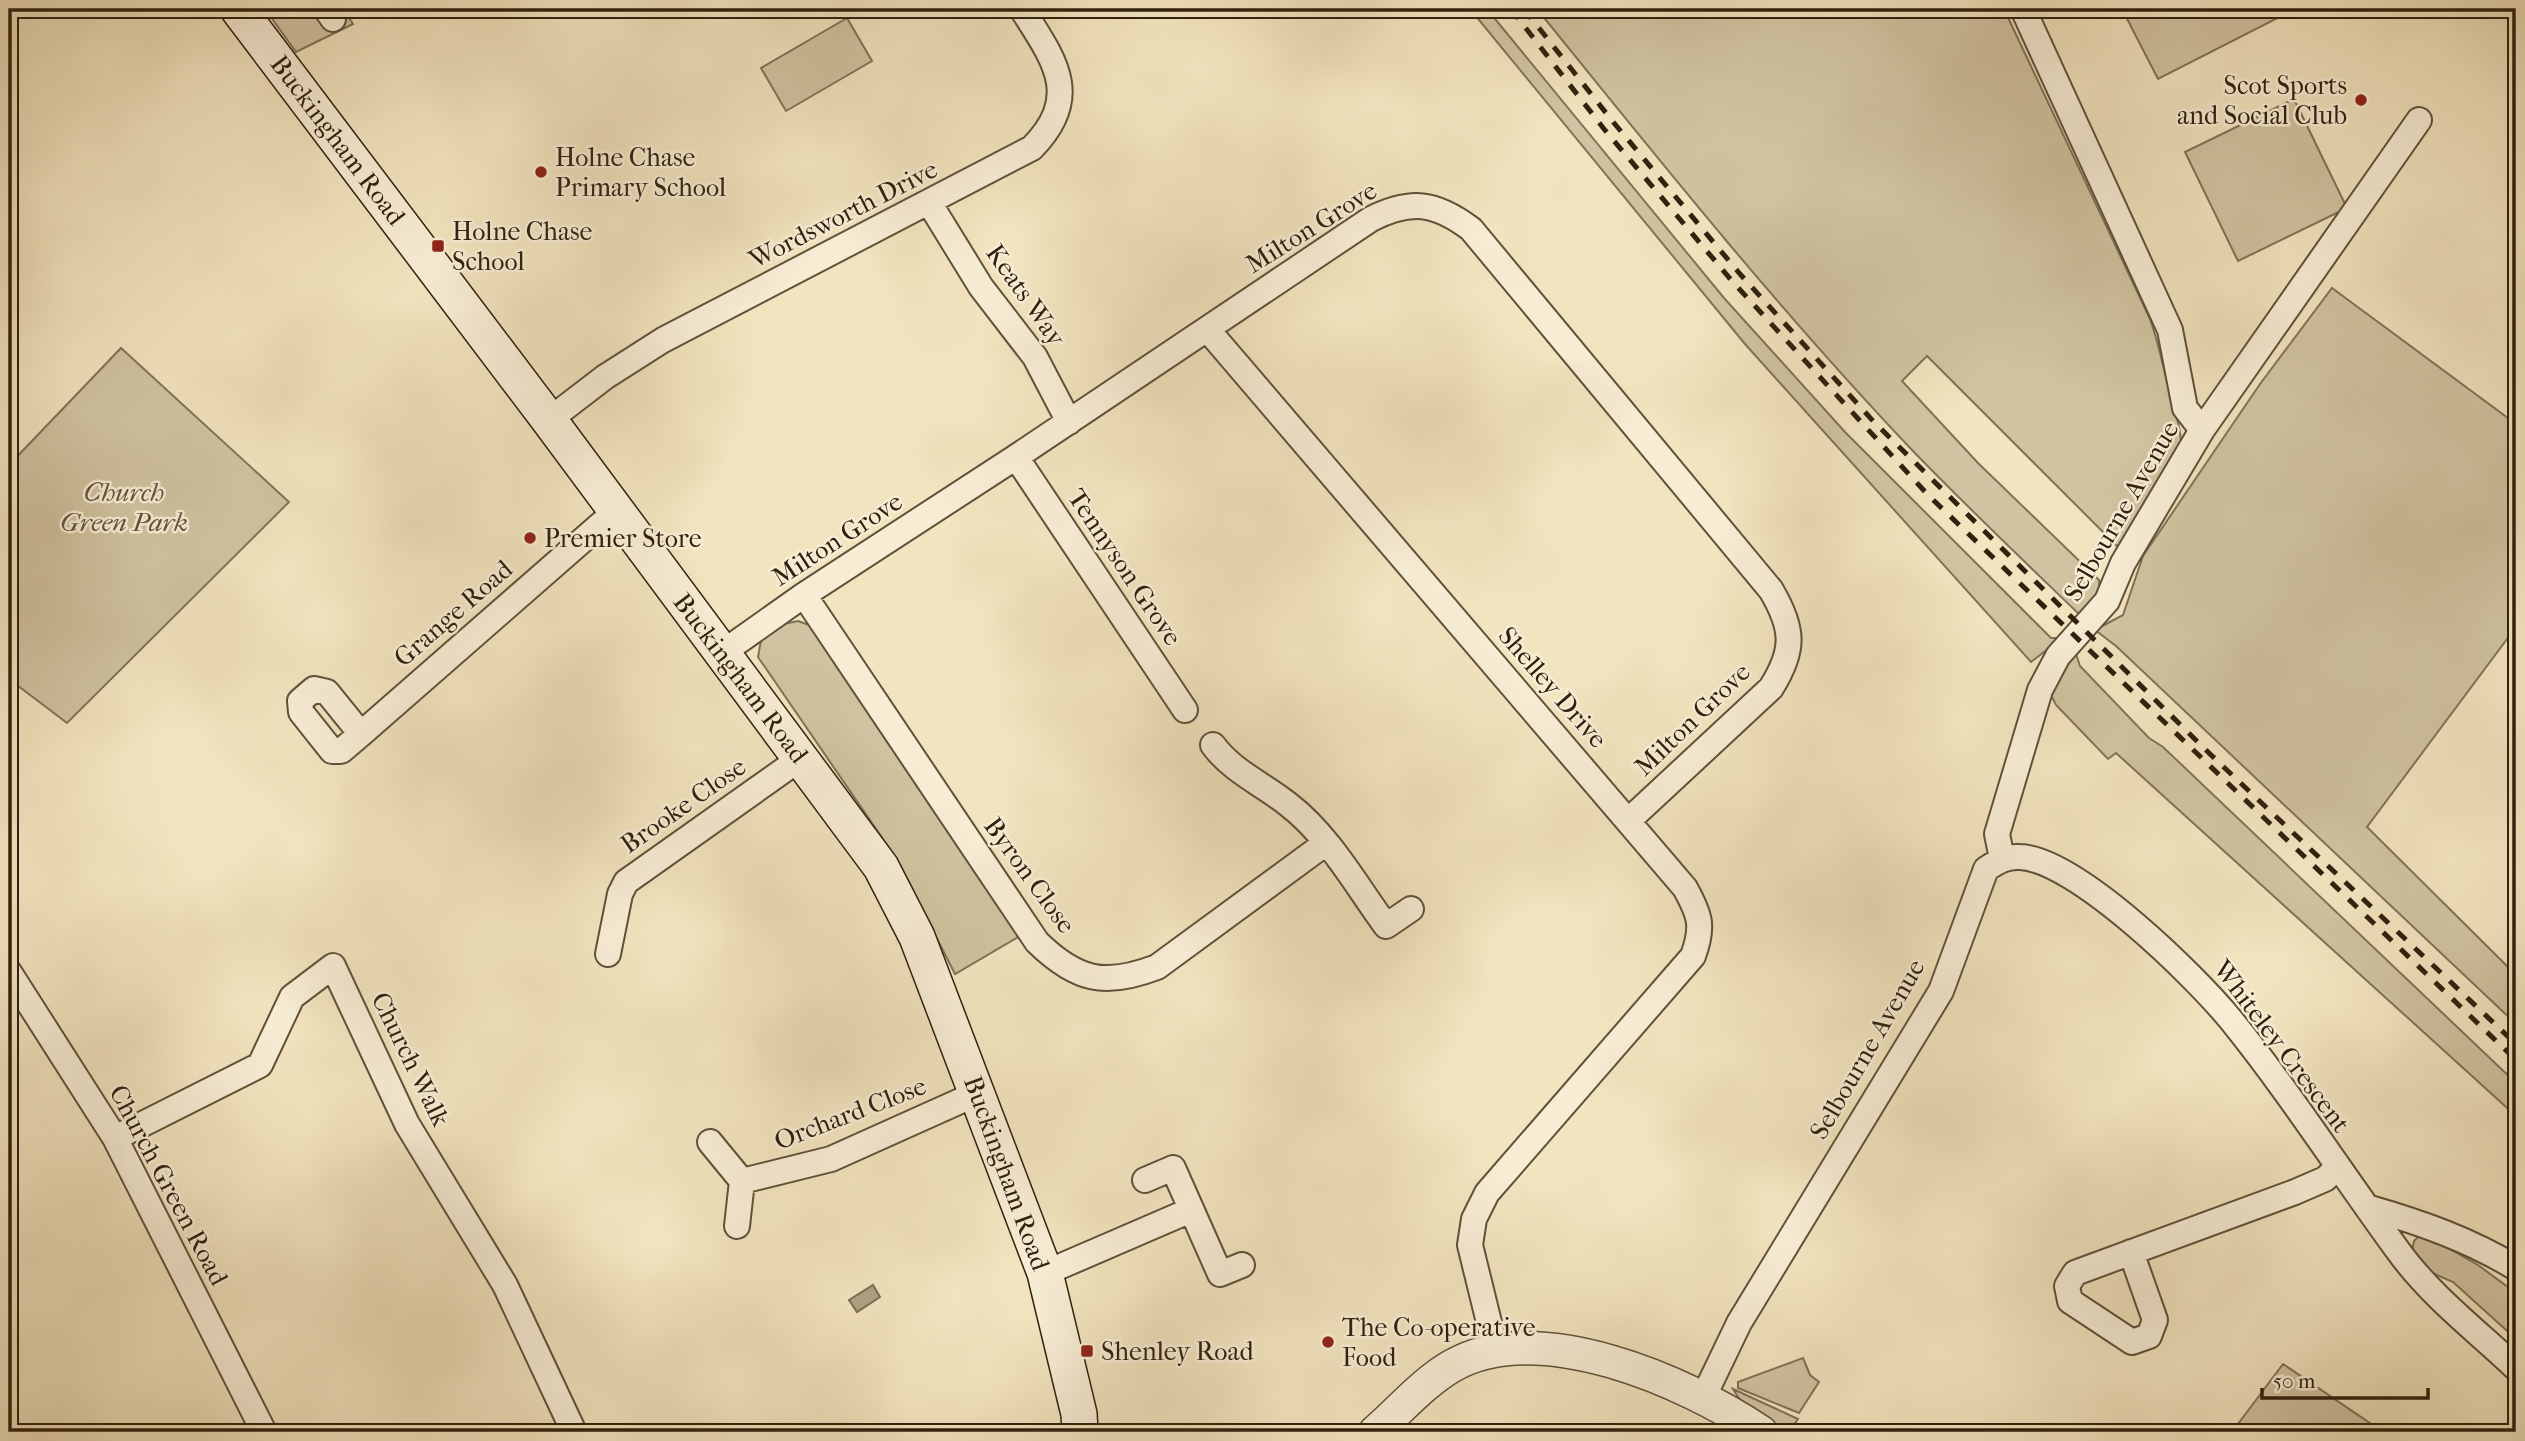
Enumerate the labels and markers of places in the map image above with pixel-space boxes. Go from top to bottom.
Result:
place label: Scot Sports and Social Club [2177,70,2347,131]
marker: Scot Sports and Social Club [2353,92,2369,108]
place label: Holne Chase Primary School [555,142,726,203]
marker: Holne Chase Primary School [533,164,549,180]
place label: Holne Chase School [452,216,593,277]
marker: Holne Chase School [430,238,446,254]
place label: Premier Store [544,523,702,554]
marker: Premier Store [522,530,538,546]
place label: The Co-operative Food [1342,1312,1536,1373]
marker: The Co-operative Food [1320,1334,1336,1350]
place label: Shenley Road [1101,1336,1254,1367]
marker: Shenley Road [1079,1343,1095,1359]

